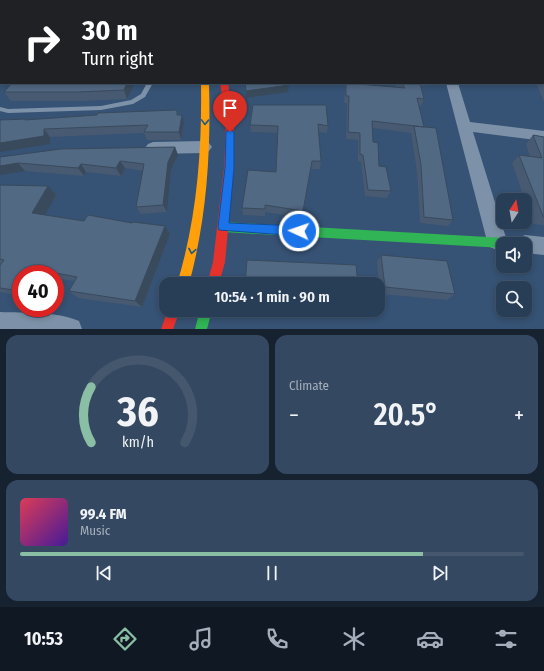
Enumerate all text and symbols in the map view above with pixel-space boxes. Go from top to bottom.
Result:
text: 30 m [82,14,138,47]
icon: right [16,16,68,68]
text: Turn right [82,48,154,70]
pin [213,91,247,132]
icon: arrive [219,97,241,119]
one-way arrow [201,119,209,125]
north arrow [496,193,532,229]
map controls [496,193,532,317]
position arrow [278,210,320,252]
button: sound [496,237,532,273]
one-way arrow [188,248,197,254]
speed limit sign: 40 [12,265,64,317]
button: search [496,281,532,317]
text: 10:54 · 1 min · 90 m [214,288,330,306]
text: Climate [289,378,329,393]
text: 36 [116,386,158,436]
text: 20.5° [374,397,439,433]
text: − [289,402,299,429]
text: + [514,402,524,429]
text: km/h [122,433,153,450]
text: 99.4 FM [80,505,126,523]
text: Music [80,523,110,538]
icon: previous [93,562,115,584]
icon: pause [261,562,283,584]
icon: next [429,562,451,584]
icon: directions [111,625,139,653]
icon: music [187,625,215,653]
icon: phone [263,625,291,653]
icon: climate [340,625,368,653]
icon: car [416,625,444,653]
icon: filters [492,625,520,653]
text: 10:53 [24,628,63,650]

